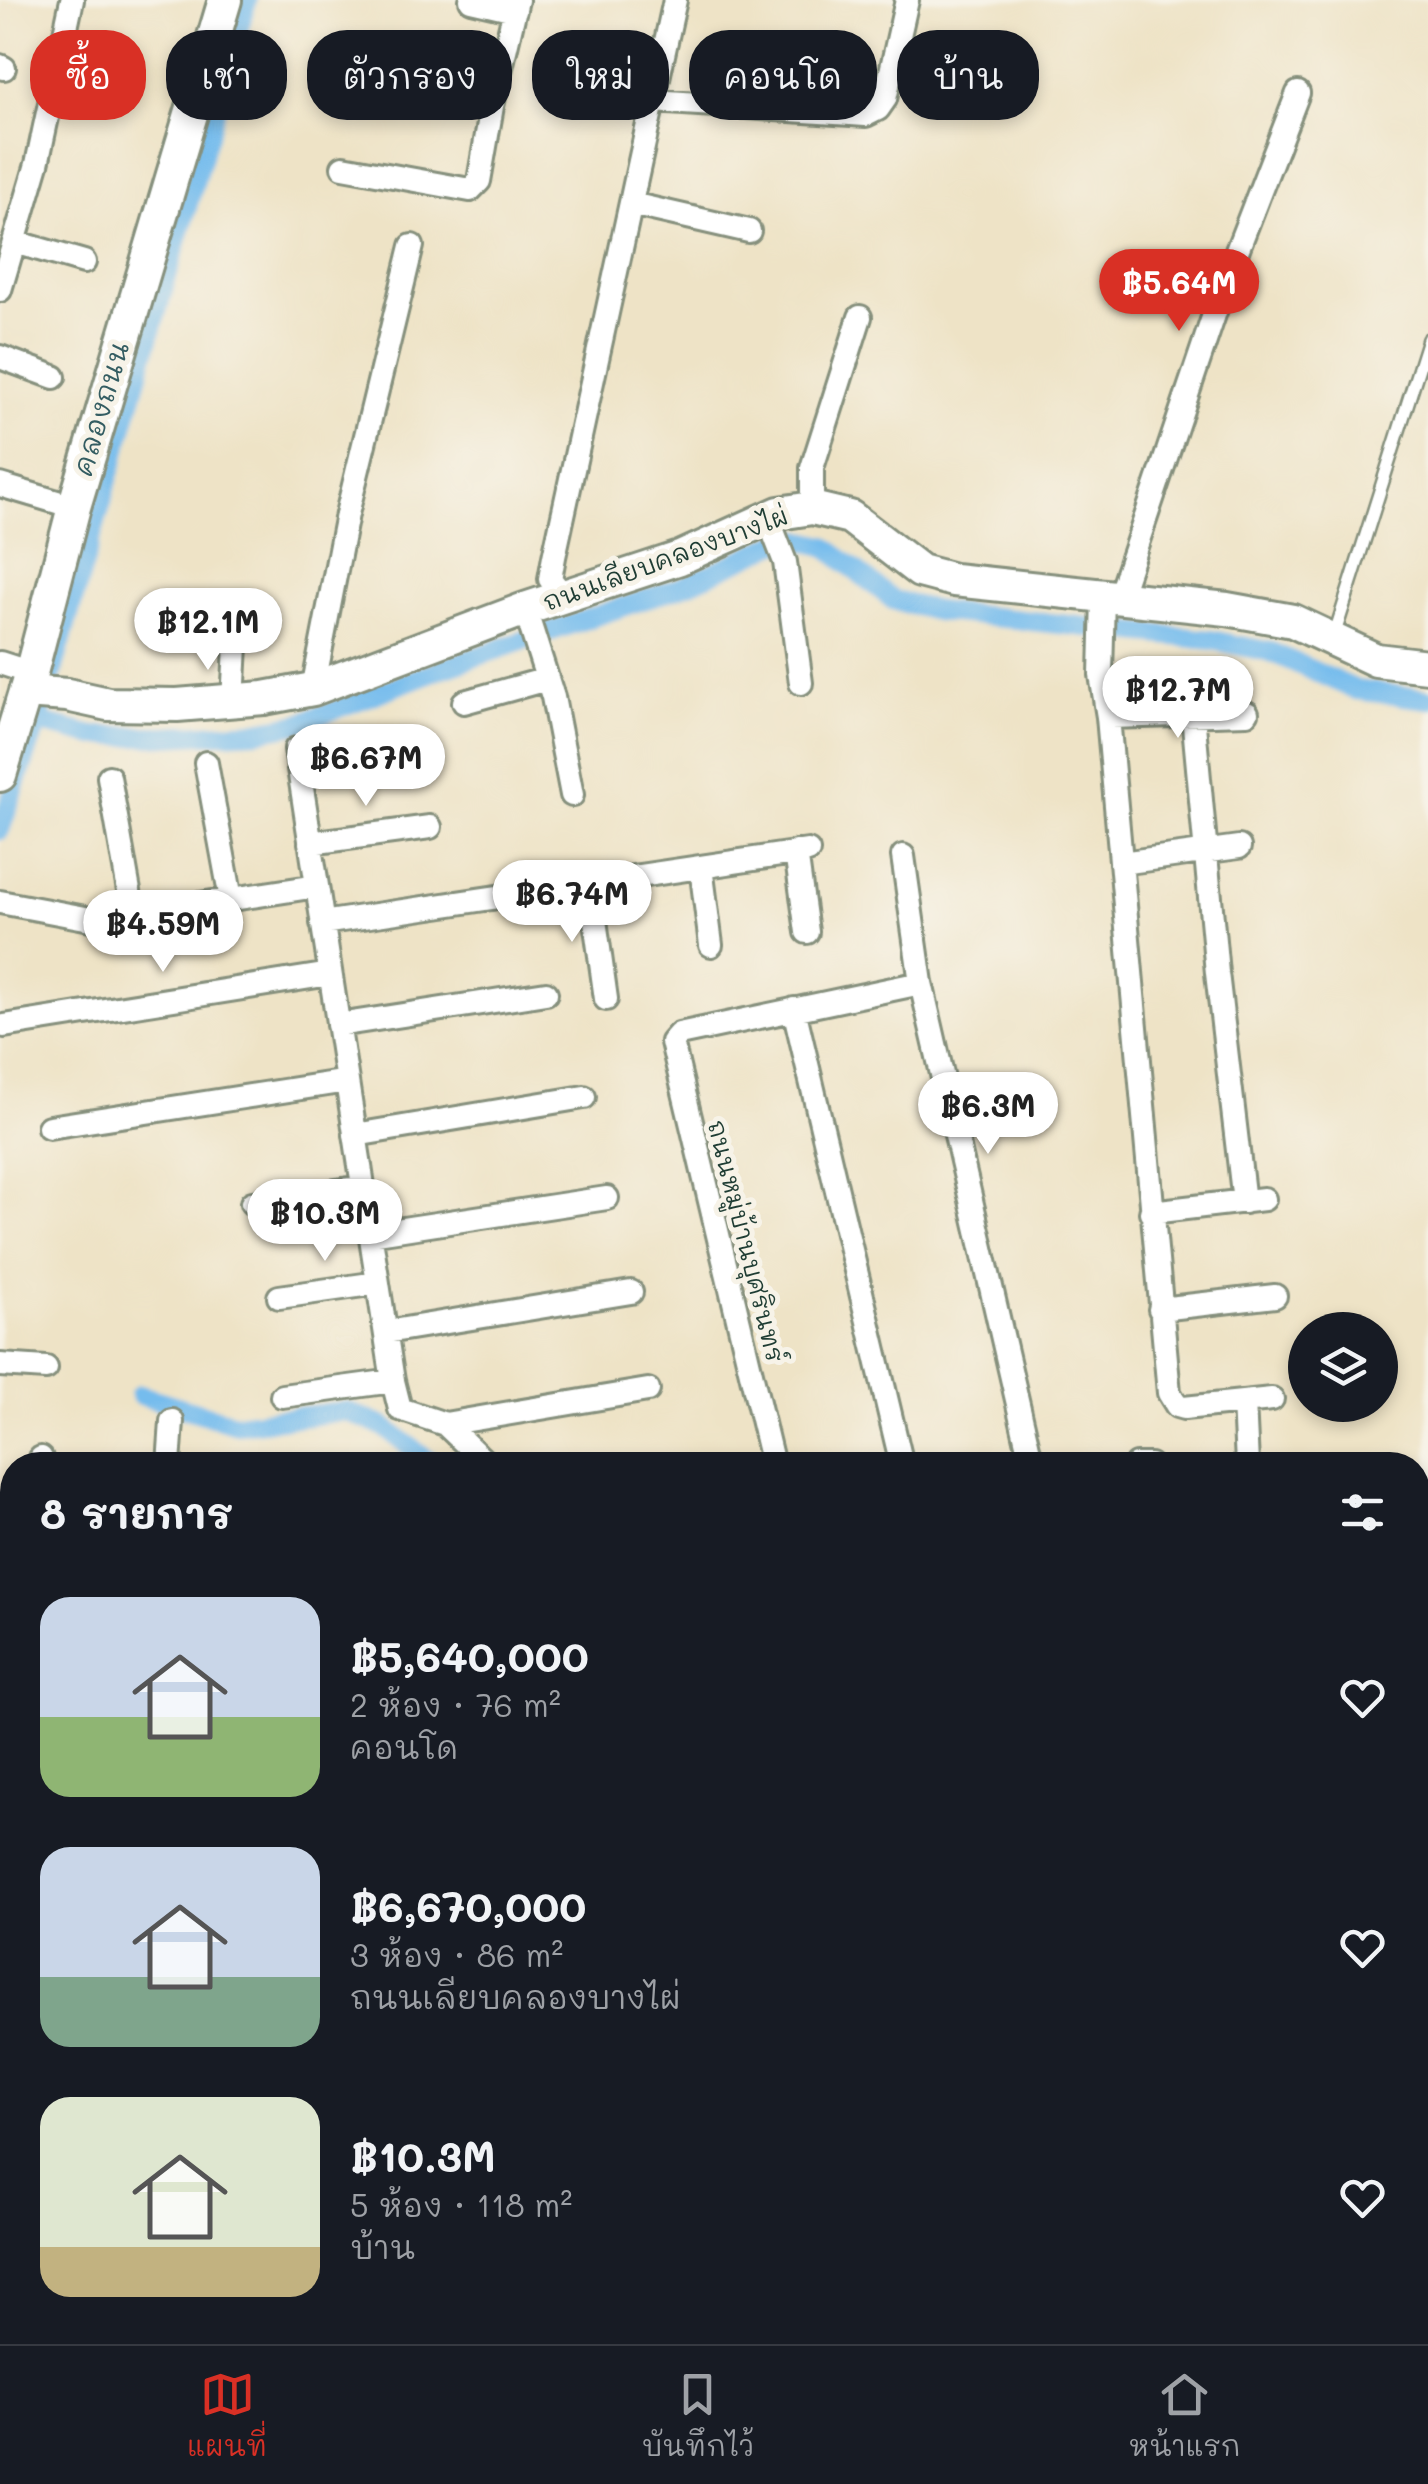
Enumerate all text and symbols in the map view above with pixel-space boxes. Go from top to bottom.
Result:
chip: ซื้อ [30,30,146,120]
chip: เช่า [166,30,287,120]
chip: ตัวกรอง [307,30,512,120]
chip: ใหม่ [532,30,669,120]
chip: คอนโด [689,30,877,120]
chip: บ้าน [897,30,1039,120]
pin: ฿5.64M [1098,249,1260,334]
text: ฿5.64M [1121,260,1237,302]
water label: คลองถนน [64,336,136,480]
street label: ถนนเลียบคลองบางไผ่ [538,499,792,617]
pin: ฿12.1M [127,588,289,673]
text: ฿12.1M [156,599,260,641]
pin: ฿12.7M [1097,656,1259,741]
text: ฿12.7M [1124,667,1232,709]
pin: ฿6.67M [285,724,447,809]
text: ฿6.67M [309,735,423,777]
pin: ฿6.74M [491,860,653,945]
text: ฿6.74M [515,871,629,913]
pin: ฿4.59M [82,890,244,975]
text: ฿4.59M [105,901,221,943]
pin: ฿6.3M [918,1072,1058,1157]
text: ฿6.3M [940,1083,1036,1125]
street label: ถนนหมู่บ้านบุศรินทร์ [697,1116,793,1367]
pin: ฿10.3M [244,1179,406,1264]
text: ฿10.3M [269,1190,381,1232]
map controls [1288,1312,1398,1422]
button: layers [1288,1312,1398,1422]
text: 8 รายการ [40,1485,233,1540]
icon: filters [1335,1485,1390,1540]
text: ฿5,640,000 [350,1628,589,1683]
icon: home [120,1637,240,1757]
icon: heart [1335,1670,1390,1725]
text: 2 ห้อง · 76 m² [350,1683,561,1725]
text: คอนโด [350,1725,458,1767]
text: ฿6,670,000 [350,1878,586,1933]
icon: home [120,1887,240,2007]
icon: heart [1335,1920,1390,1975]
text: 3 ห้อง · 86 m² [350,1933,563,1975]
text: ถนนเลียบคลองบางไผ่ [350,1975,681,2017]
text: ฿10.3M [350,2128,496,2183]
icon: home [120,2137,240,2257]
icon: heart [1335,2170,1390,2225]
text: 5 ห้อง · 118 m² [350,2183,572,2225]
text: บ้าน [350,2225,415,2267]
tab: แผนที่ [187,2367,267,2463]
tab: บันทึกไว้ [642,2367,754,2463]
tab: หน้าแรก [1129,2367,1241,2463]

